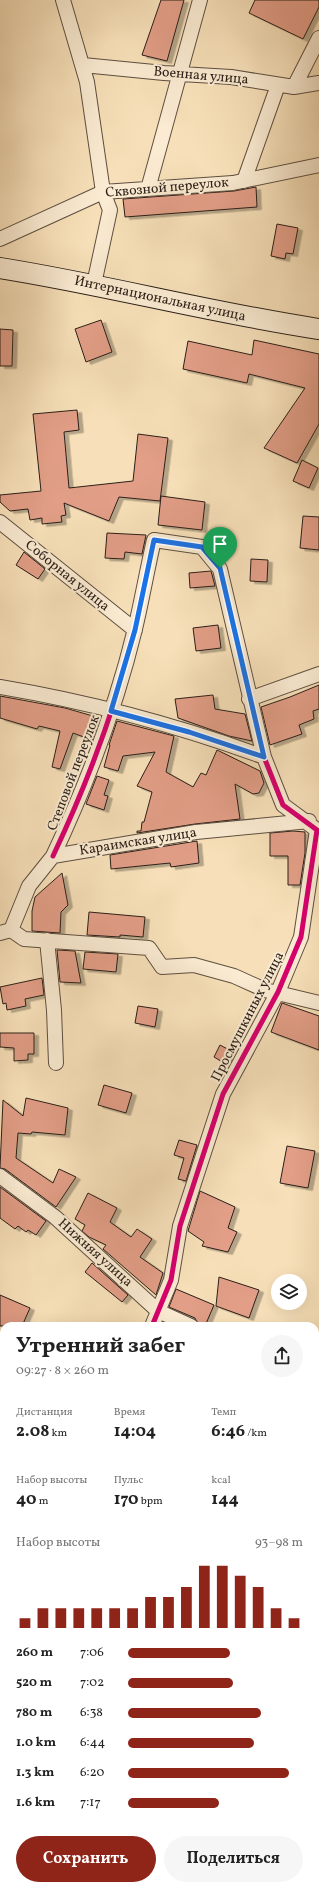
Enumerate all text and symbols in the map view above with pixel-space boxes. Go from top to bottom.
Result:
street label: Военная улица [153,62,249,90]
street label: Сквозной переулок [105,173,230,203]
street label: Интернациональная улица [72,272,248,326]
pin [203,527,237,568]
icon: arrive [209,533,231,555]
street label: Соборная улица [21,536,113,616]
street label: Степовой переулок [43,712,105,834]
street label: Караимская улица [78,823,198,861]
street label: Просмушкиных улица [207,949,289,1085]
street label: Нижняя улица [53,1214,137,1292]
map controls [271,1274,307,1310]
button: layers [271,1274,307,1310]
text: Утренний забег [16,1331,185,1362]
button: share [261,1335,303,1377]
text: 09:27 · 8 × 260 m [16,1362,109,1380]
text: Дистанция [16,1405,73,1420]
text: Время [114,1405,145,1420]
text: Темп [211,1405,236,1420]
text: 2.08 [16,1420,49,1443]
text: 14:04 [114,1420,156,1443]
text: 6:46 [211,1420,245,1443]
text: km [49,1426,67,1441]
text: /km [245,1426,267,1441]
text: Набор высоты [16,1473,87,1488]
text: Пульс [114,1473,143,1488]
text: kcal [211,1473,231,1488]
text: 40 [16,1488,36,1511]
text: 170 [114,1488,139,1511]
text: 144 [211,1488,239,1511]
text: m [36,1494,48,1509]
text: bpm [139,1494,163,1509]
text: Набор высоты [16,1534,100,1552]
text: 93–98 m [255,1534,303,1552]
text: 260 m [16,1644,53,1662]
text: 7:06 [80,1644,104,1662]
text: 520 m [16,1674,52,1692]
text: 7:02 [80,1674,104,1692]
text: 780 m [16,1704,52,1722]
text: 6:38 [80,1704,103,1722]
text: 1.0 km [16,1734,56,1752]
text: 6:44 [80,1734,105,1752]
text: 1.3 km [16,1764,54,1782]
text: 6:20 [80,1764,104,1782]
text: 1.6 km [16,1794,55,1812]
text: 7:17 [80,1794,101,1812]
button: Сохранить [16,1836,156,1882]
button: Поделиться [164,1836,303,1882]

